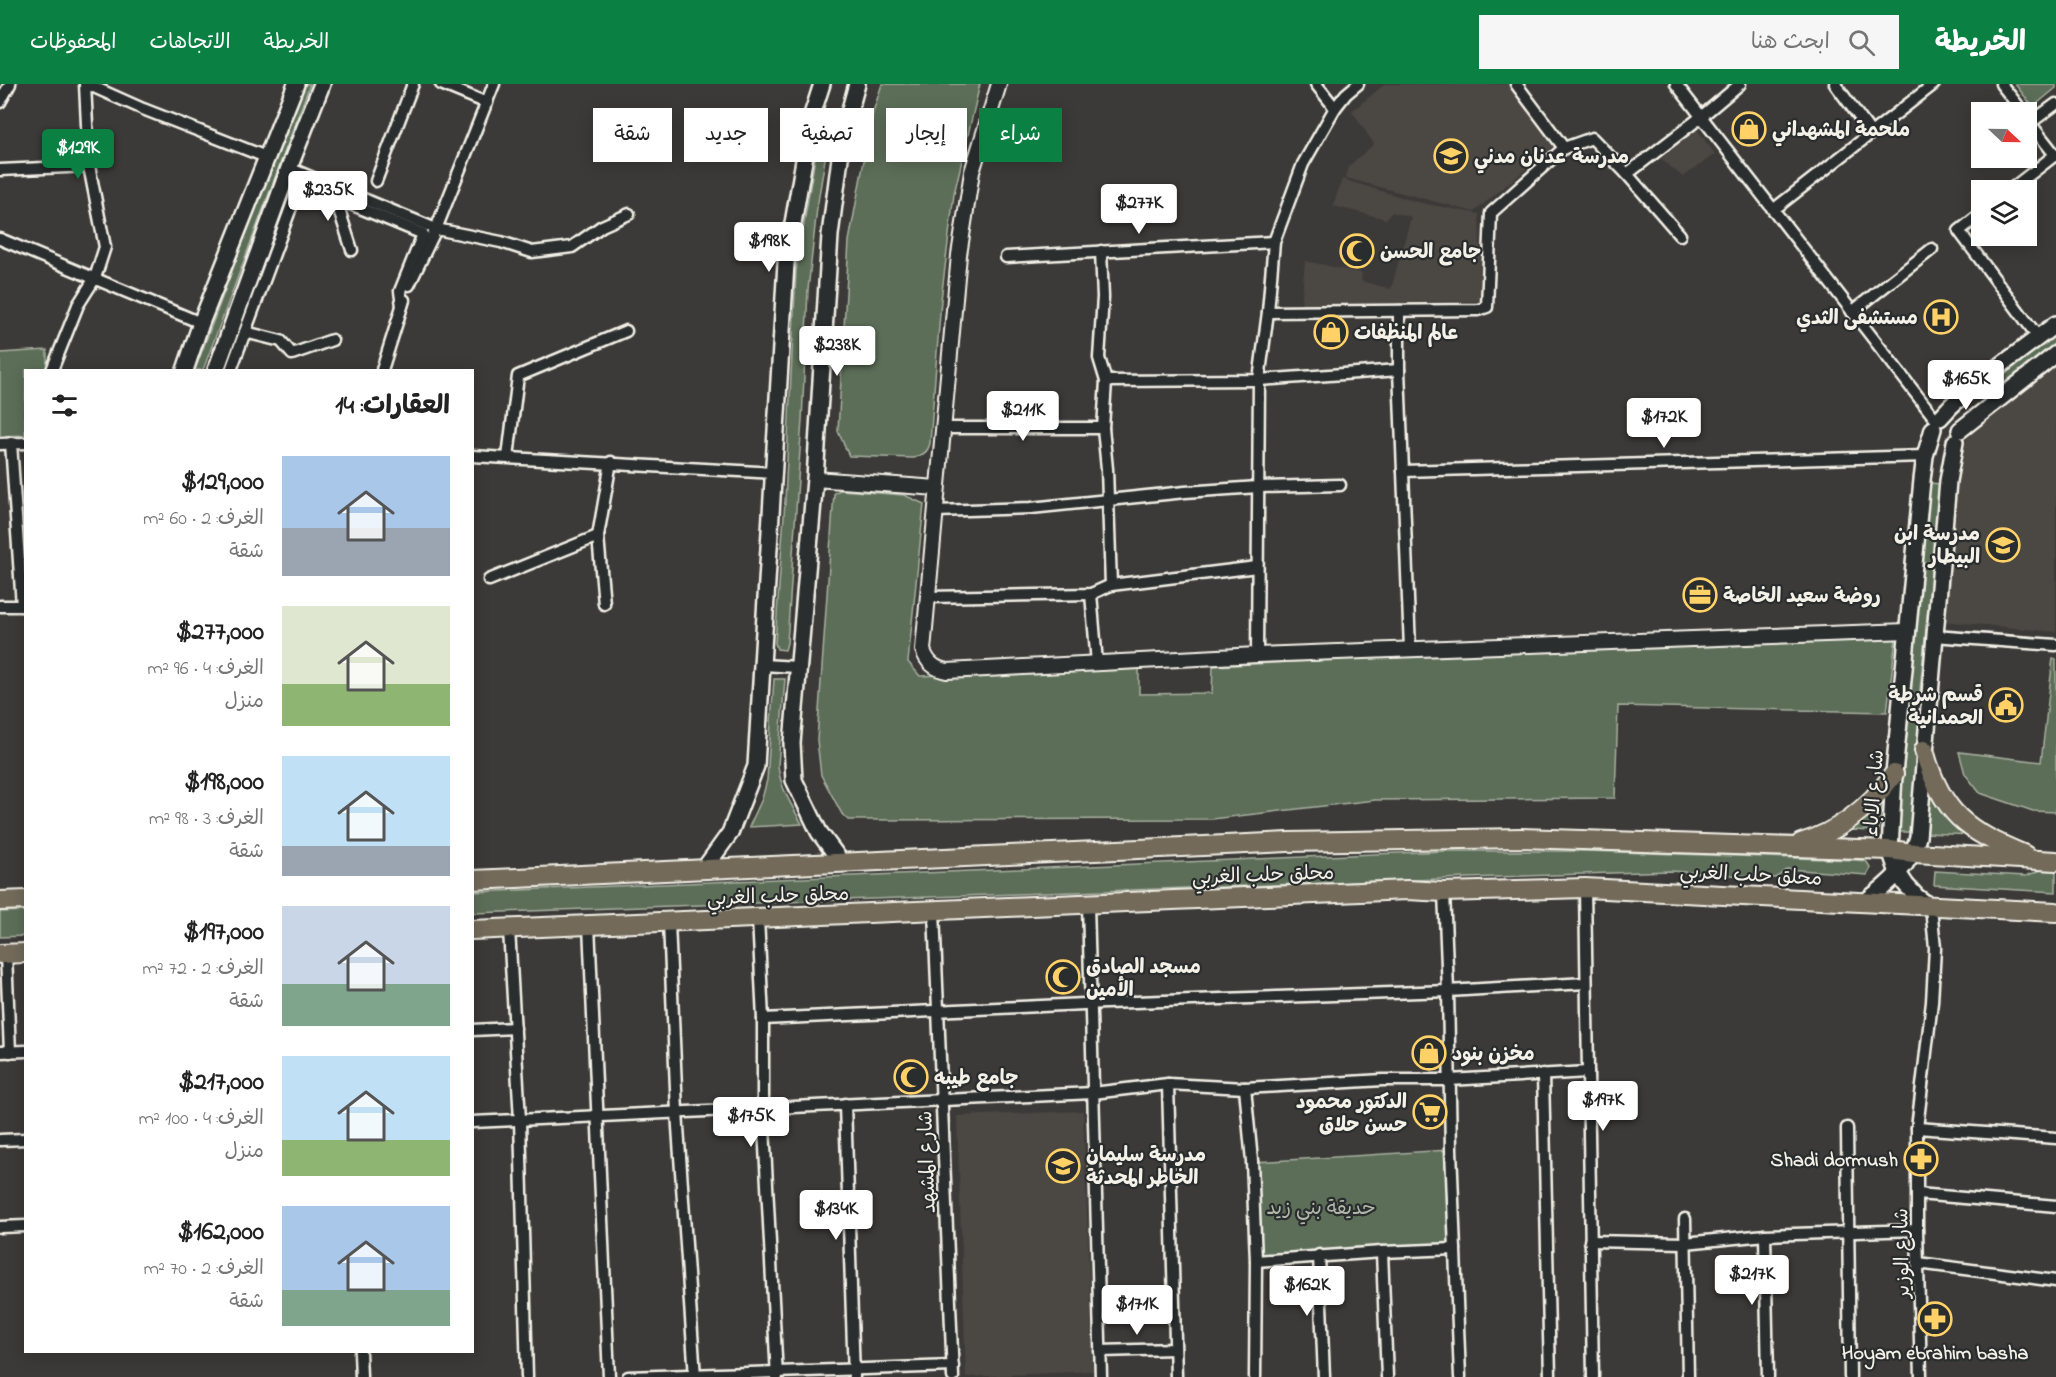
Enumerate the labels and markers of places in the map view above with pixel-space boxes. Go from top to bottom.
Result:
shop icon: ملحمة المشهداني [1731,111,1767,147]
place label: ملحمة المشهداني [1772,117,1910,147]
pin: $129K [36,129,120,180]
school or university icon: مدرسة عدنان مدني [1433,138,1469,174]
place label: مدرسة عدنان مدني [1474,144,1629,174]
pin: $235K [286,171,370,222]
pin: $277K [1097,184,1181,235]
pin: $198K [727,222,811,273]
mosque icon: جامع الحسن [1339,233,1375,269]
place label: جامع الحسن [1380,239,1481,268]
hospital icon: مستشفى الثدي [1923,299,1959,335]
place label: مستشفى الثدي [1796,305,1918,334]
shop icon: عالم المنظفات [1313,314,1349,350]
place label: عالم المنظفات [1354,320,1458,349]
pin: $238K [795,326,879,377]
pin: $165K [1924,360,2008,411]
pin: $211K [981,391,1065,442]
pin: $172K [1622,398,1706,449]
place label: مدرسة ابن البيطار [1894,521,1980,573]
school or university icon: مدرسة ابن البيطار [1985,527,2021,563]
office icon: روضة سعيد الخاصة [1682,577,1718,613]
place label: روضة سعيد الخاصة [1723,583,1881,612]
place label: قسم شرطة الحمدانية [1888,682,1983,734]
public building icon: قسم شرطة الحمدانية [1988,687,2024,723]
place label: مسجد الصادق الأمين [1086,954,1201,1006]
mosque icon: مسجد الصادق الأمين [1045,959,1081,995]
shop icon: مخزن بنود [1411,1035,1447,1071]
place label: مخزن بنود [1452,1041,1535,1070]
mosque icon: جامع طيبه [893,1059,929,1095]
place label: جامع طيبه [934,1065,1018,1094]
pin: $197K [1561,1081,1645,1132]
place label: الدكتور محمود حسن حلاق [1296,1089,1407,1141]
supermarket icon: الدكتور محمود حسن حلاق [1412,1094,1448,1130]
pin: $175K [709,1097,793,1148]
pharmacy icon: Shadi dormush [1903,1141,1939,1177]
place label: مدرسة سليمان الخاطر المحدثة [1086,1142,1206,1194]
place label: Shadi dormush [1771,1147,1898,1176]
school or university icon: مدرسة سليمان الخاطر المحدثة [1045,1148,1081,1184]
pin: $134K [794,1190,878,1241]
pin: $217K [1710,1255,1794,1306]
pin: $162K [1265,1266,1349,1317]
pin: $171K [1095,1285,1179,1336]
pharmacy icon: Hoyam ebrahim basha [1917,1301,1953,1337]
place label: Hoyam ebrahim basha [1842,1340,2028,1370]

